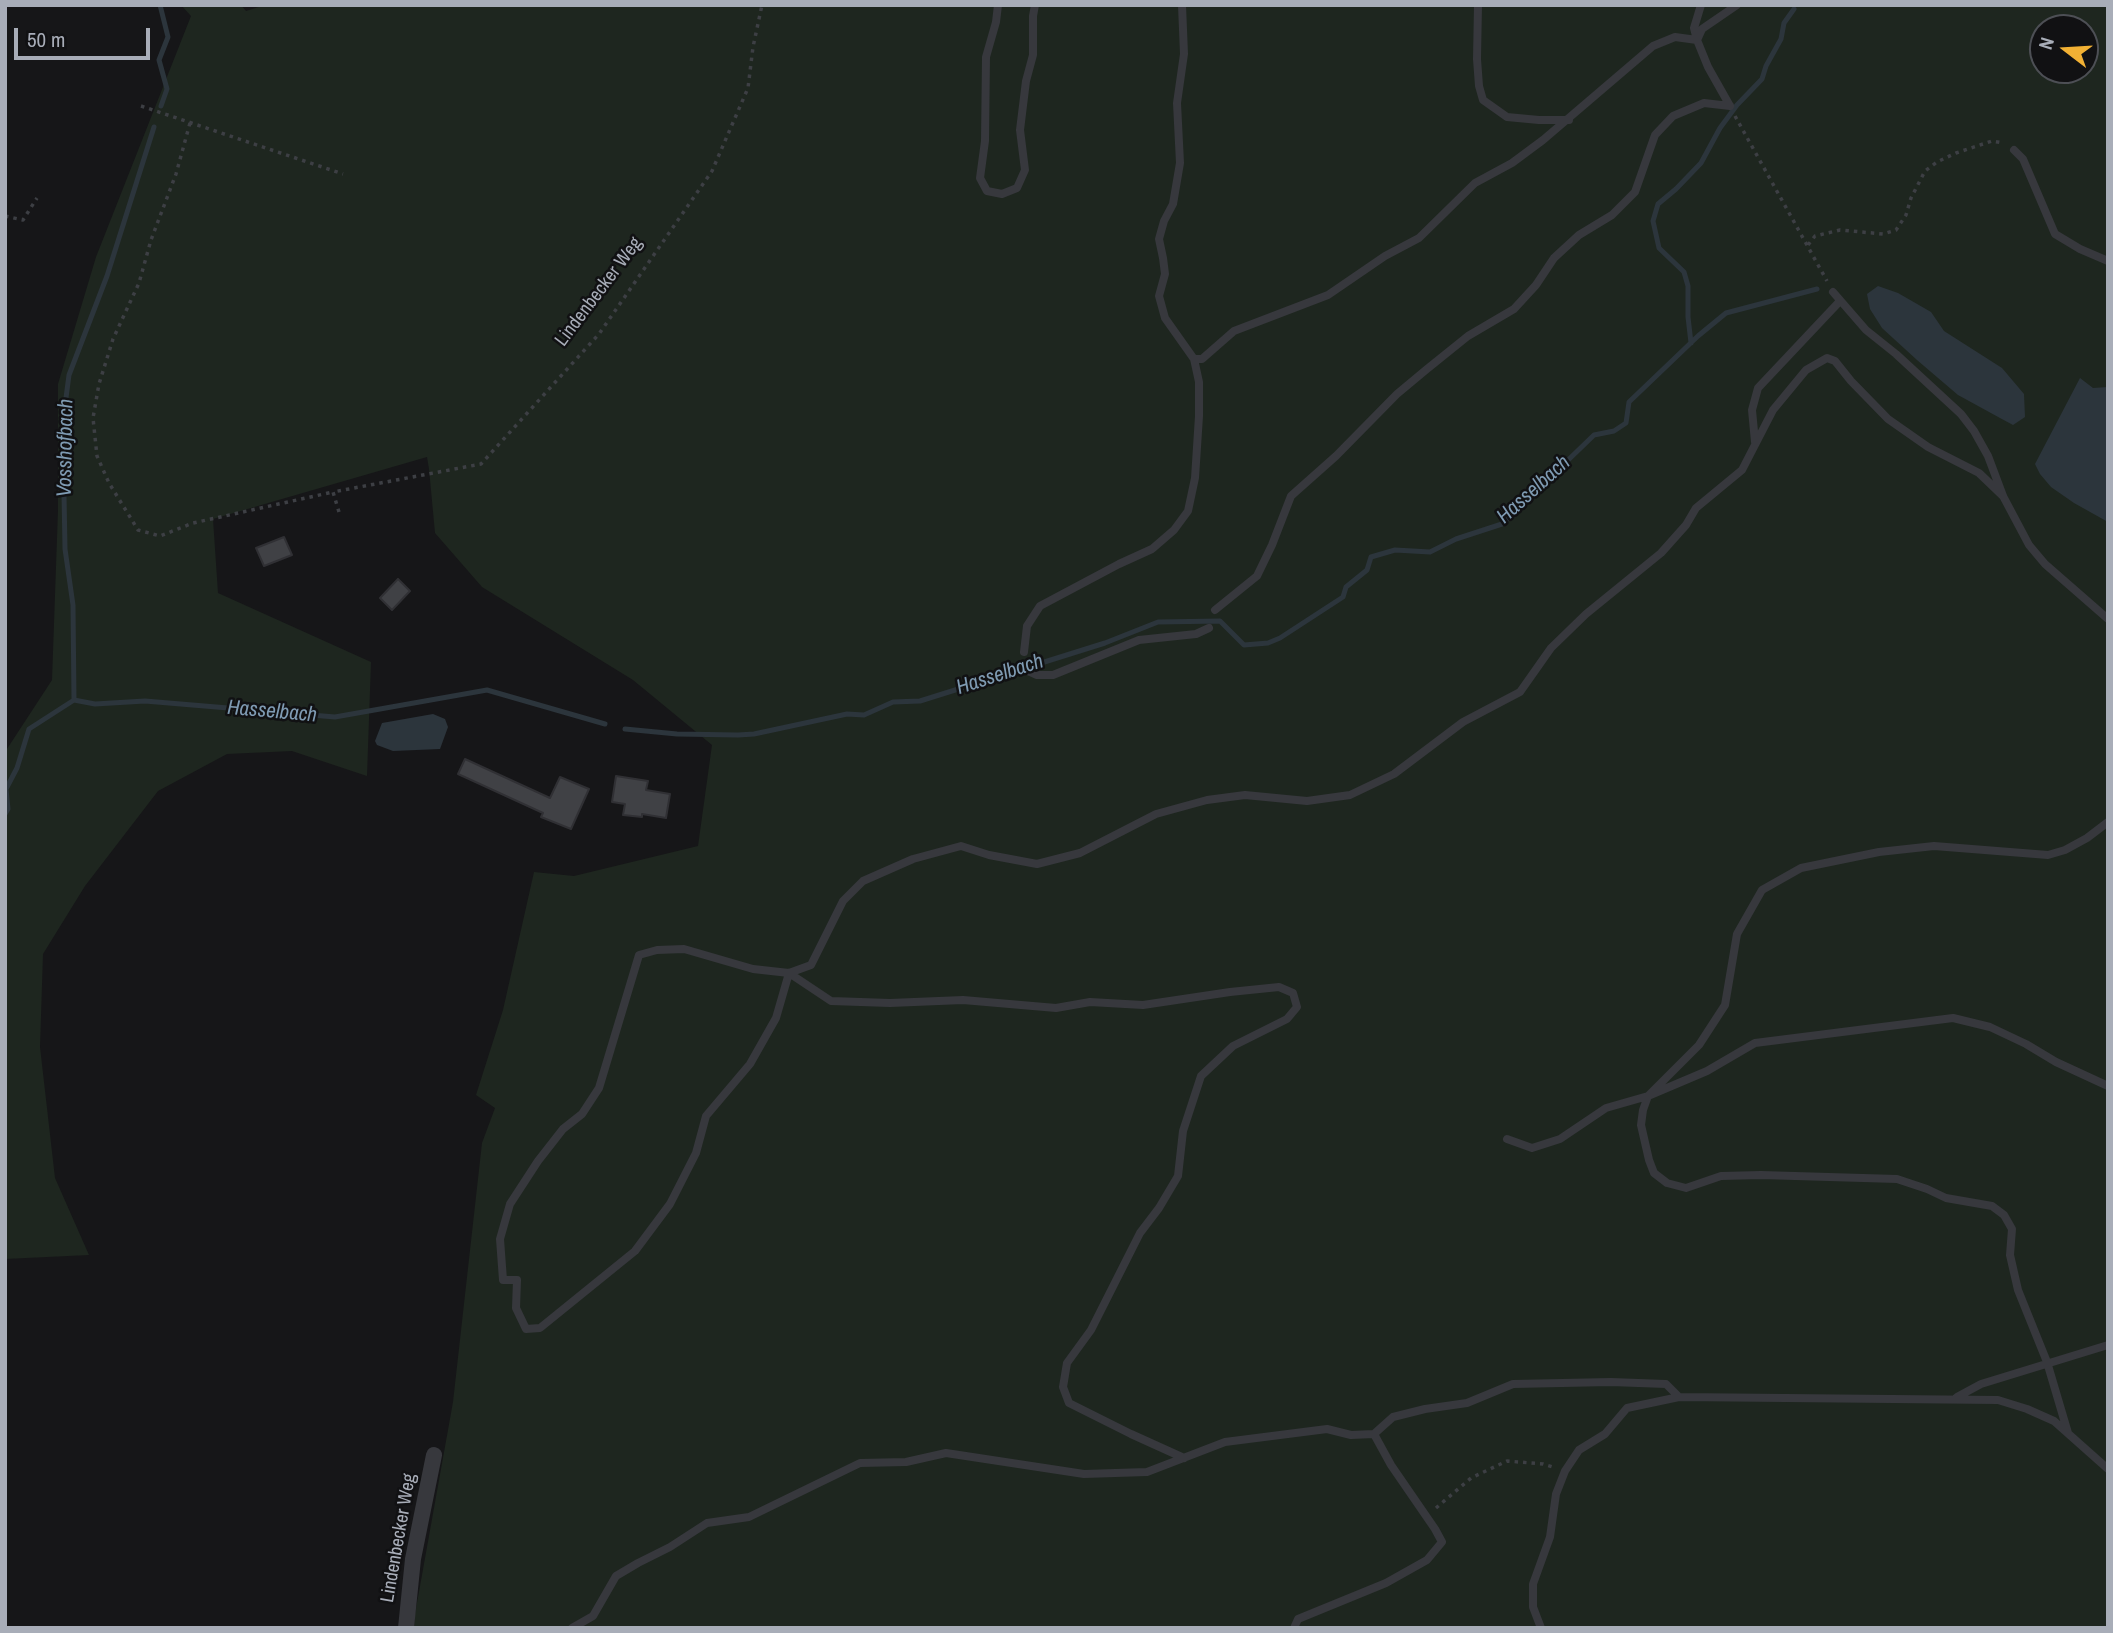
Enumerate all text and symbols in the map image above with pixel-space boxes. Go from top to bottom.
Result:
scale bar [18,14,154,58]
north arrow [2029,14,2099,84]
text: 50 m [27,25,65,54]
text: N [2032,34,2060,53]
street label: Lindenbecker Weg [551,233,647,351]
water label: Vosshofbach [53,399,79,497]
water label: Hasselbach [1492,451,1576,529]
water label: Hasselbach [953,649,1047,701]
water label: Hasselbach [226,696,318,728]
street label: Lindenbecker Weg [376,1472,422,1604]

